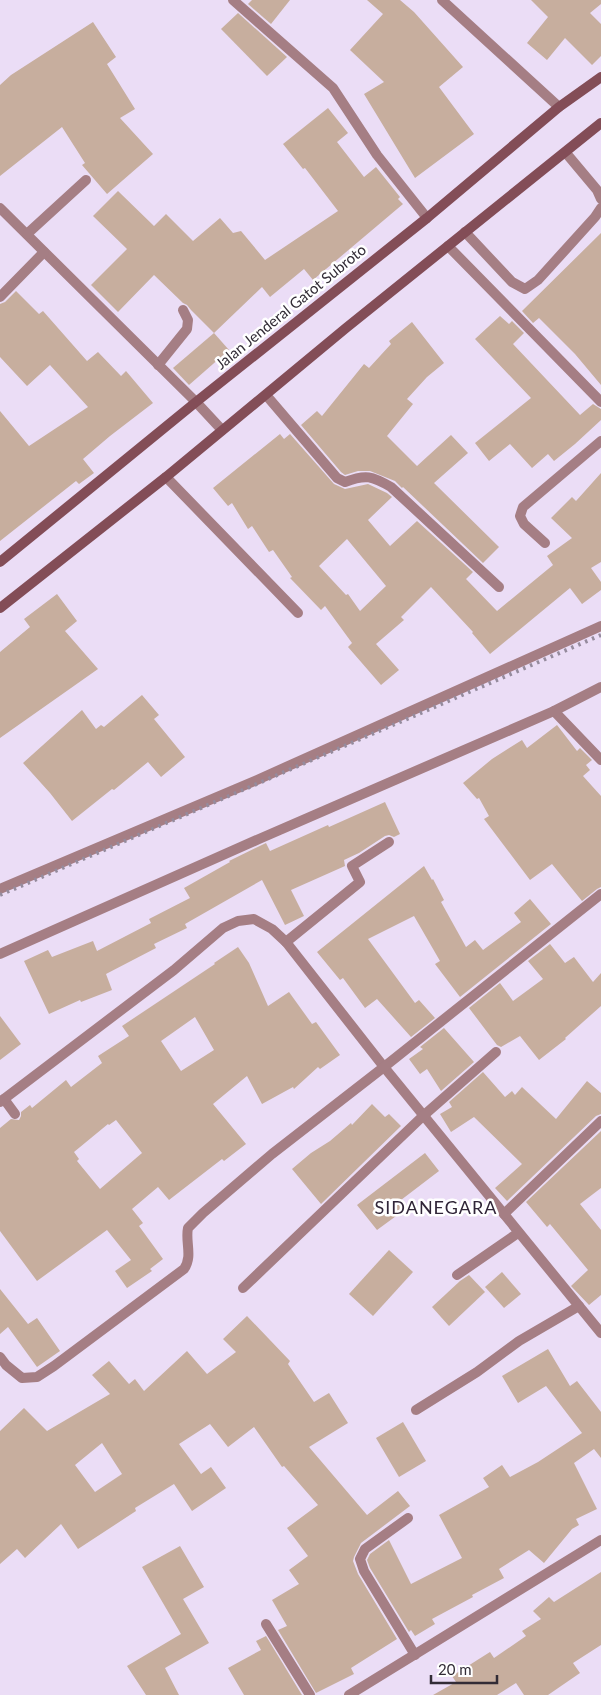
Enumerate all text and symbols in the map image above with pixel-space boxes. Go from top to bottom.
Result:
street label: Jalan Jenderal Gatot Subroto [211,240,369,373]
district label: SIDANEGARA [375,1196,497,1218]
scale bar [431,1652,497,1684]
text: 20 m [438,1660,472,1678]

